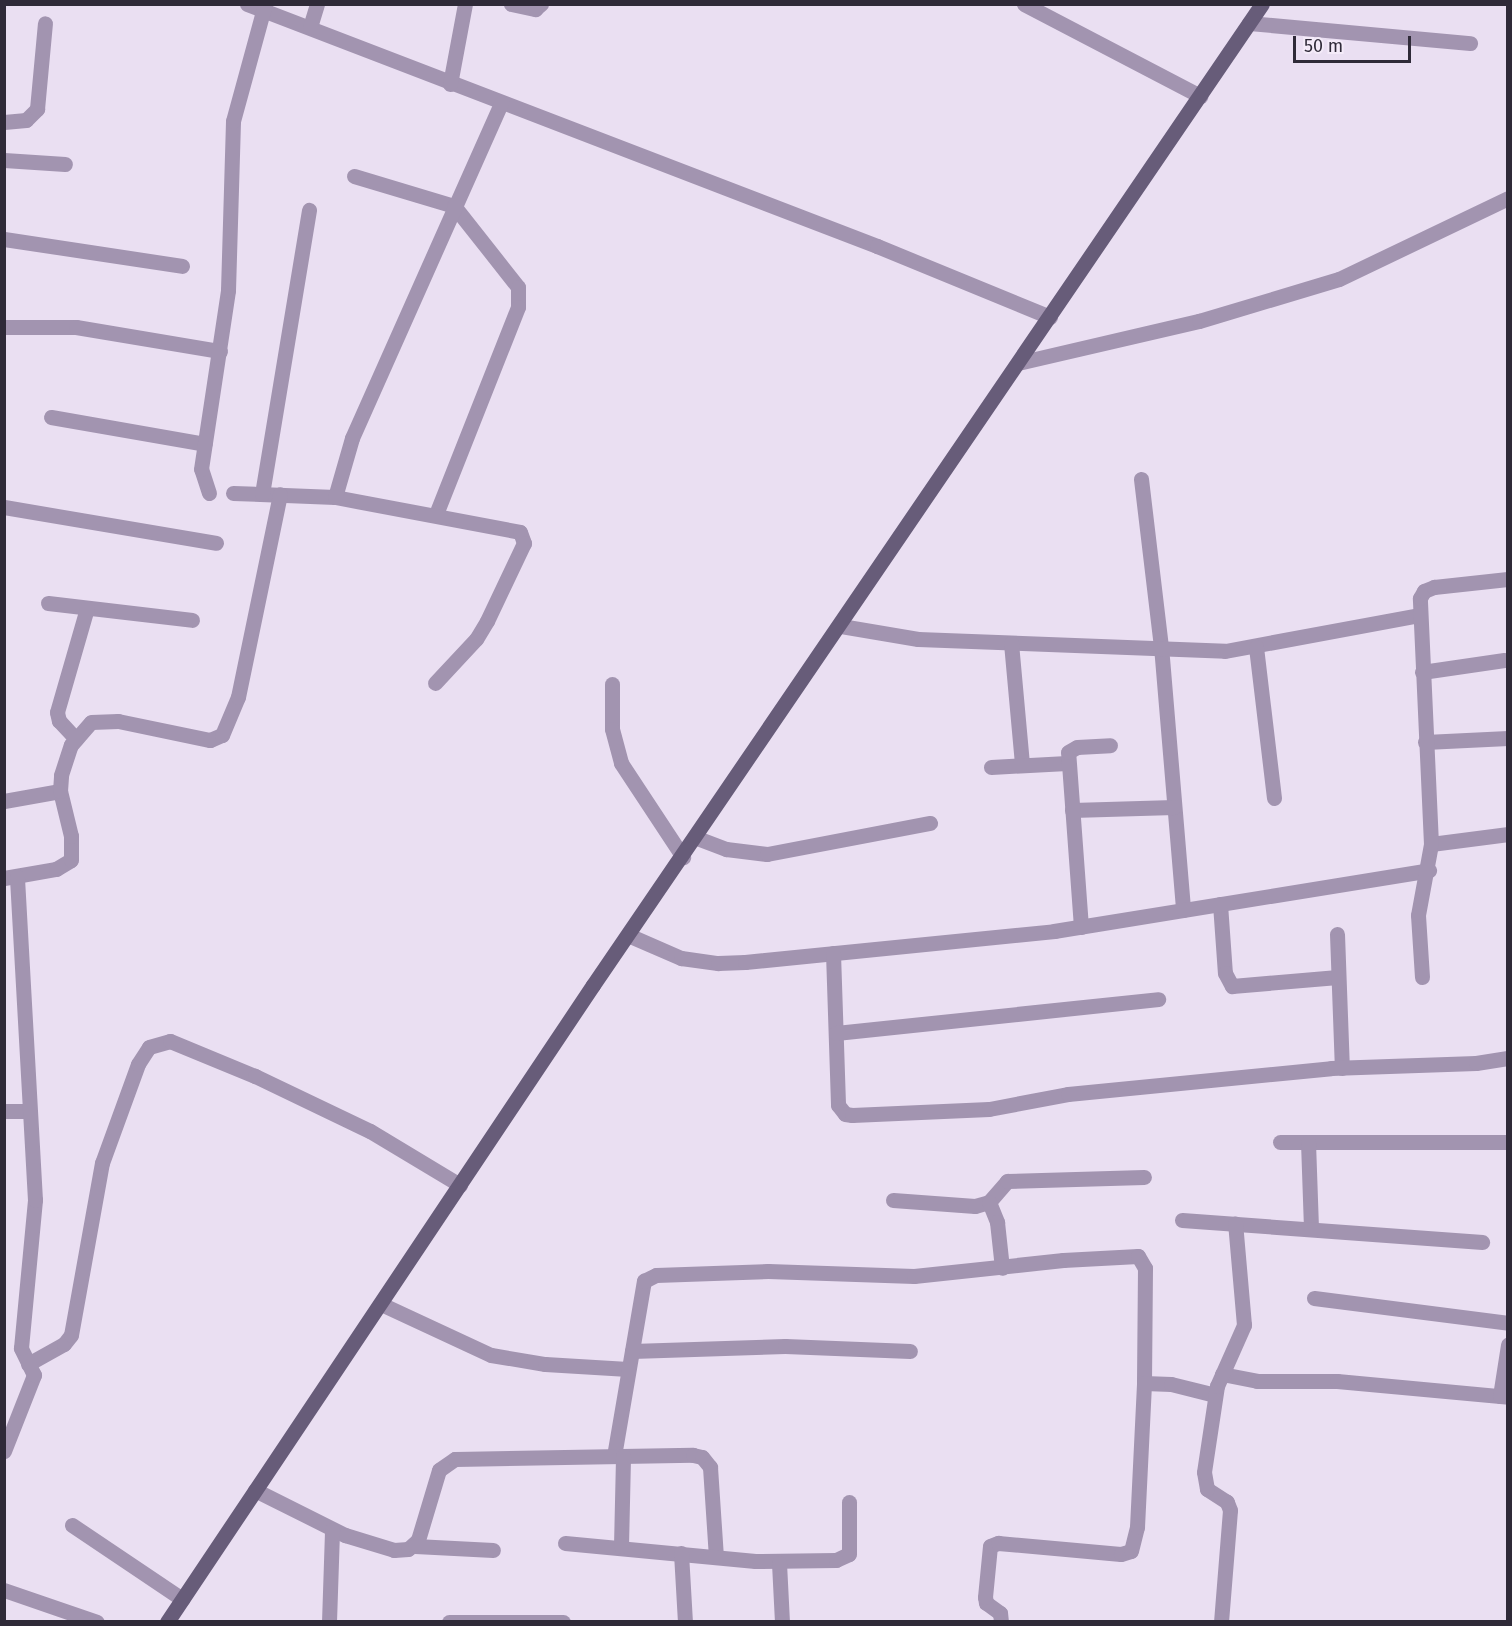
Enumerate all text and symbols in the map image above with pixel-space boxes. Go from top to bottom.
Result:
scale bar [1296,24,1414,62]
text: 50 m [1304,35,1343,57]

